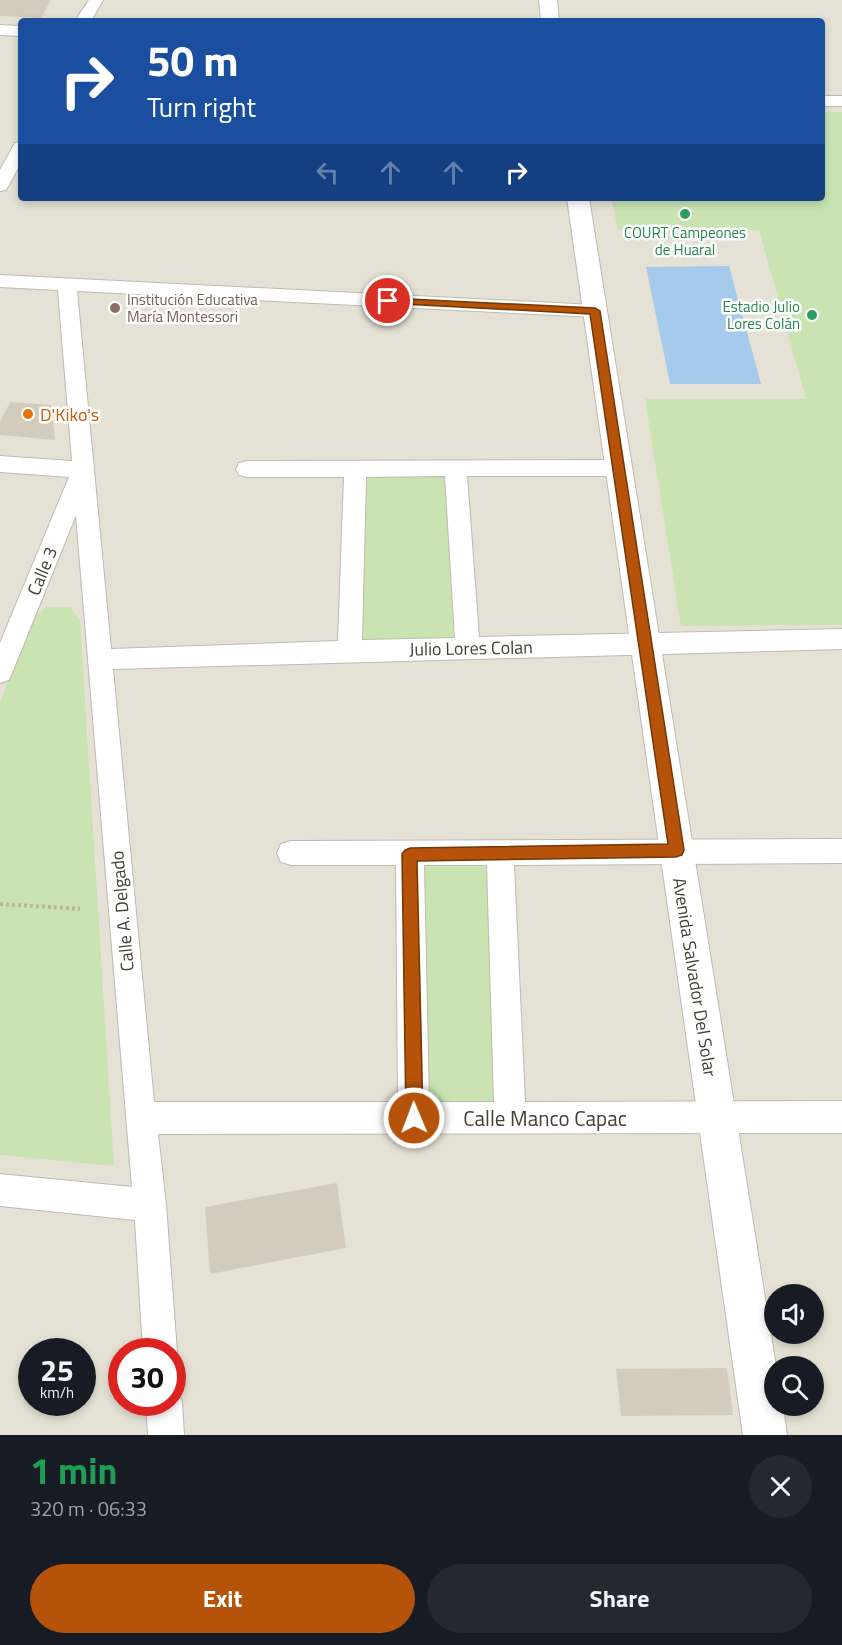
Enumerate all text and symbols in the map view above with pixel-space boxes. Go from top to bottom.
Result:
text: 50 m [147,28,239,92]
icon: right [48,42,126,120]
text: Turn right [147,86,256,127]
icon: left [311,156,344,189]
icon: ahead [374,156,407,189]
icon: ahead [437,156,470,189]
icon: right [500,156,533,189]
marker: COURT Campeones de Huaral [678,207,692,221]
place label: COURT Campeones de Huaral [624,221,746,261]
pin [362,275,413,326]
icon: arrive [371,284,404,317]
place label: Institución Educativa María Montessori [127,288,258,328]
place label: Estadio Julio Lores Colán [723,295,800,335]
marker: Institución Educativa María Montessori [108,301,122,315]
marker: Estadio Julio Lores Colán [805,308,819,322]
place label: D'Kiko's [40,401,99,428]
marker: D'Kiko's [21,407,35,421]
street label: Calle 3 [20,543,64,599]
street label: Julio Lores Colan [409,633,533,663]
street label: Calle A. Delgado [103,850,141,972]
street label: Avenida Salvador Del Solar [666,875,724,1079]
position arrow [382,1086,446,1150]
street label: Calle Manco Capac [463,1102,627,1134]
map controls [764,1284,824,1416]
button: sound [764,1284,824,1344]
speed limit sign: 30 [108,1338,186,1416]
text: 25 [40,1347,74,1393]
button: search [764,1356,824,1416]
text: km/h [40,1381,74,1404]
text: 1 min [30,1443,117,1498]
button: close [749,1455,812,1518]
text: 320 m · 06:33 [30,1493,147,1524]
button: Exit [30,1564,415,1633]
button: Share [427,1564,812,1633]

